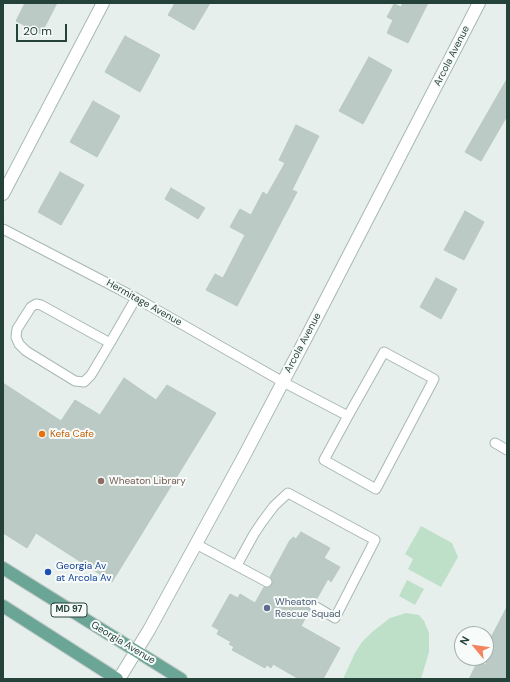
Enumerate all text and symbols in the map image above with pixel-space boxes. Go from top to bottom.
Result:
scale bar [18,16,69,42]
text: 20 m [23,23,52,39]
street label: Arcola Avenue [432,24,472,88]
street label: Hermitage Avenue [104,277,184,329]
street label: Arcola Avenue [282,311,324,375]
place label: Kefa Cafe [50,428,94,440]
marker: Kefa Cafe [37,429,47,439]
place label: Wheaton Library [109,475,186,487]
marker: Wheaton Library [96,476,106,486]
place label: Georgia Av at Arcola Av [56,560,111,584]
marker: Georgia Av at Arcola Av [43,567,53,577]
place label: Wheaton Rescue Squad [275,596,341,620]
road number: MD 97 [51,603,87,617]
marker: Wheaton Rescue Squad [262,603,272,613]
street label: Georgia Avenue [89,619,157,667]
north arrow [454,626,494,666]
text: N [456,634,472,648]

